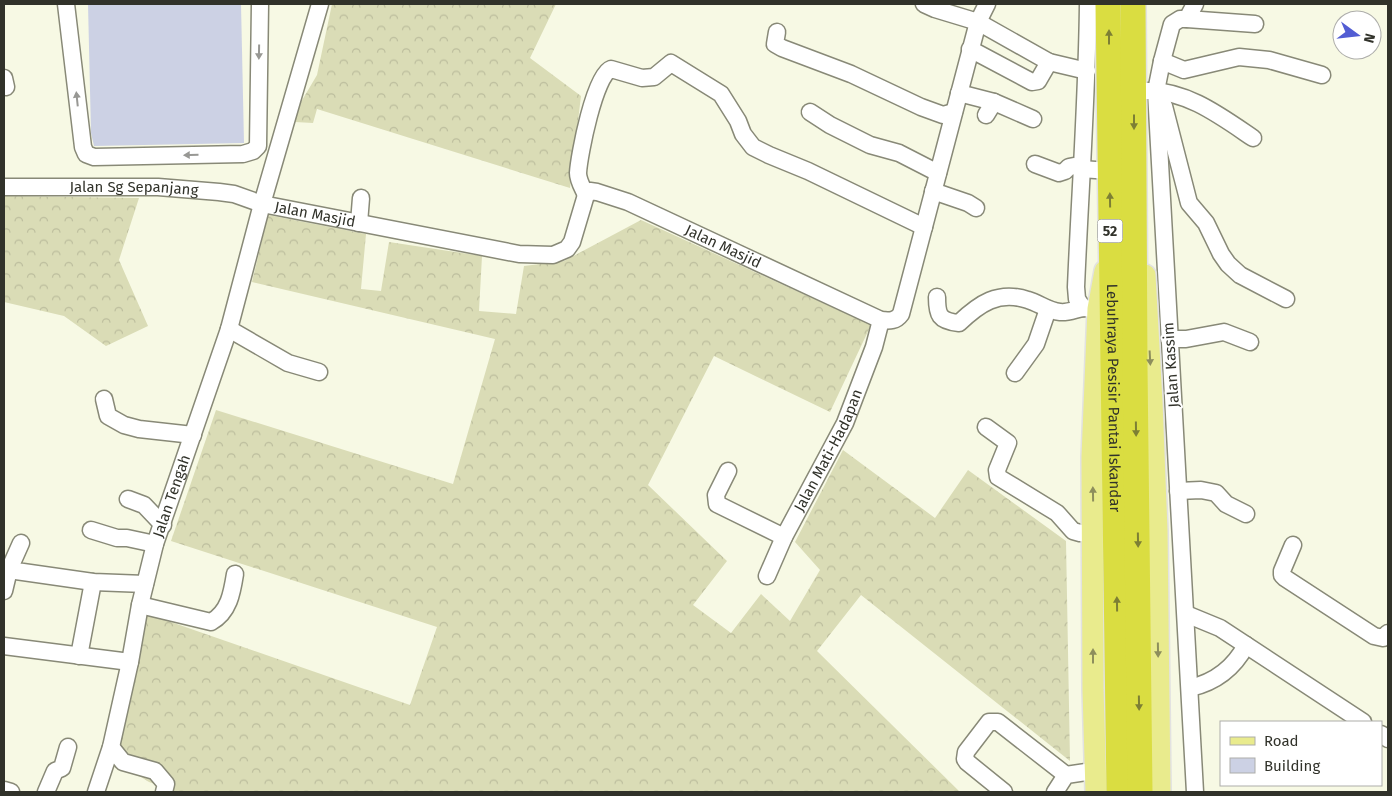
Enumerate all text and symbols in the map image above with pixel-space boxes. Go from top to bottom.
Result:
north arrow [1332,10,1382,60]
one-way arrow [1105,29,1113,45]
text: N [1360,32,1378,45]
one-way arrow [255,45,263,61]
one-way arrow [73,90,81,106]
one-way arrow [1130,115,1138,131]
one-way arrow [183,151,199,159]
street label: Jalan Sg Sepanjang [70,178,199,199]
one-way arrow [1106,192,1114,208]
street label: Jalan Masjid [273,198,357,231]
road number: 52 [1098,220,1122,242]
street label: Jalan Masjid [682,221,764,272]
street label: Lebuhraya Pesisir Pantai Iskandar [1103,284,1124,512]
street label: Jalan Kassim [1159,322,1183,408]
one-way arrow [1147,350,1155,366]
street label: Jalan Mati-Hadapan [790,387,866,515]
one-way arrow [1133,421,1141,437]
street label: Jalan Tengah [149,452,194,540]
one-way arrow [1089,485,1097,501]
one-way arrow [1134,533,1142,549]
one-way arrow [1113,595,1121,611]
one-way arrow [1154,642,1162,658]
one-way arrow [1089,648,1097,664]
one-way arrow [1135,695,1143,711]
legend [1220,721,1382,786]
text: Road [1264,732,1299,750]
text: Building [1264,757,1320,775]

